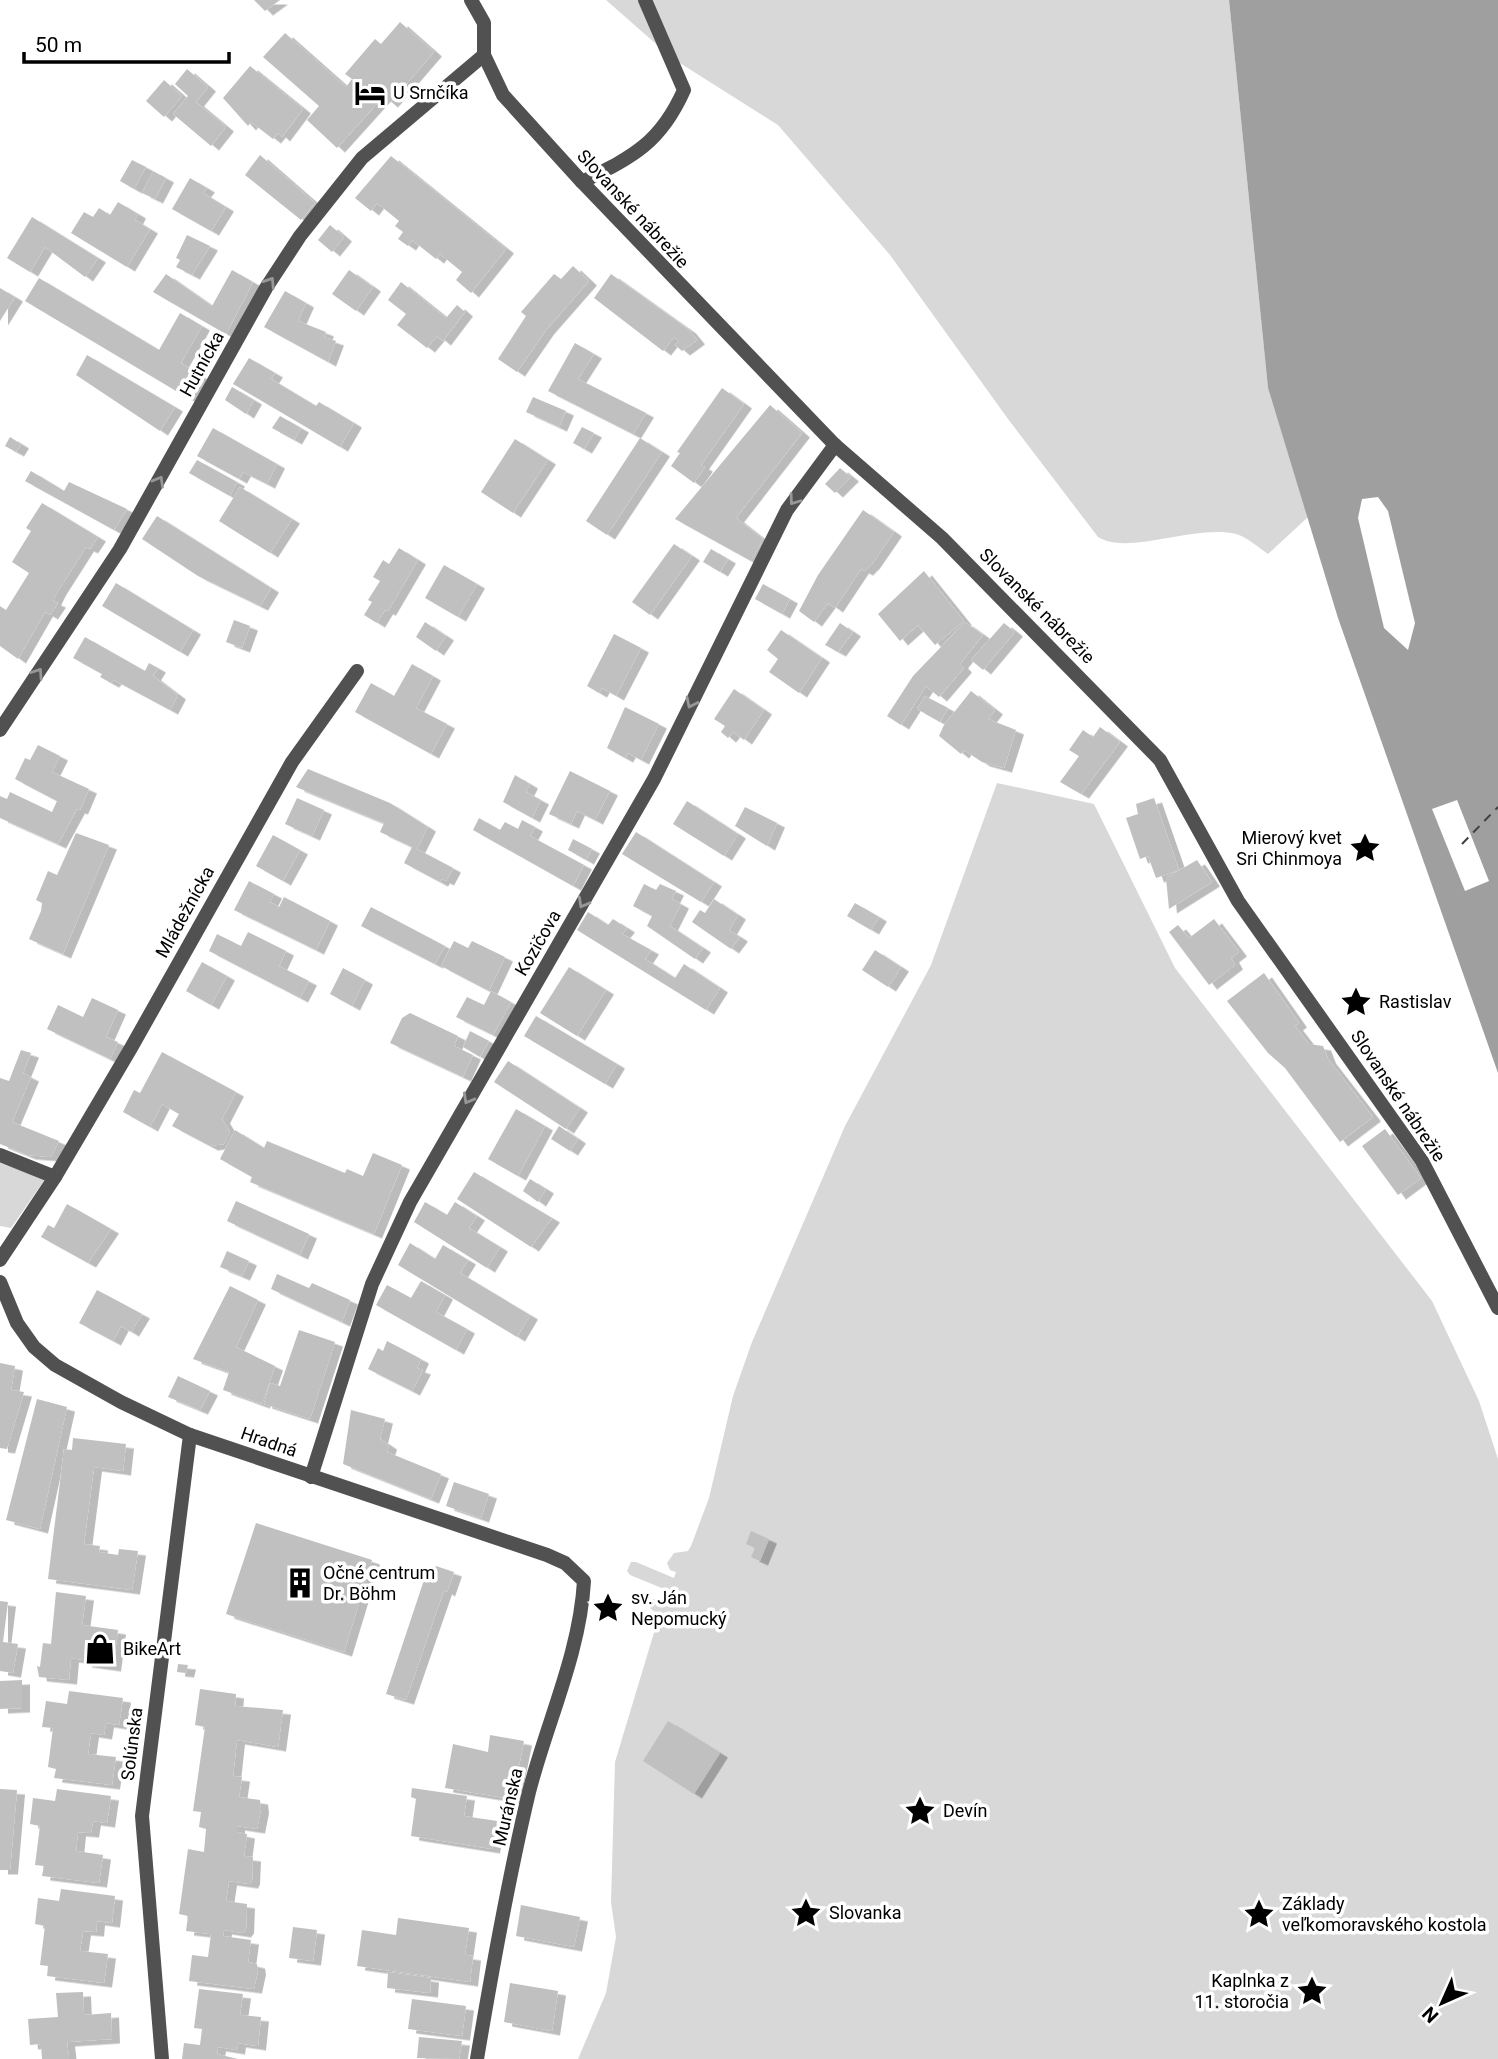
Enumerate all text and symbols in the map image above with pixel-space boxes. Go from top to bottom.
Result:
scale bar [24,21,229,65]
text: 50 m [35,33,82,57]
hotel icon: U Srnčíka [353,76,387,110]
place label: U Srnčíka [393,82,469,103]
street label: Slovanské nábrežie [573,145,694,272]
one-way arrow [262,277,275,290]
street label: Hutnícka [175,327,228,400]
one-way arrow [151,475,164,488]
one-way arrow [790,492,802,505]
street label: Slovanské nábrežie [976,544,1099,667]
one-way arrow [30,668,43,681]
one-way arrow [685,695,699,708]
place label: Mierový kvet Sri Chinmoya [1236,827,1342,869]
place icon: Mierový kvet Sri Chinmoya [1348,831,1382,865]
street label: Mládežnícka [151,862,218,961]
one-way arrow [578,895,591,908]
street label: Kozičova [510,906,565,979]
place icon: Rastislav [1339,985,1373,1019]
place label: Rastislav [1379,991,1452,1012]
street label: Slovanské nábrežie [1347,1026,1450,1165]
one-way arrow [463,1091,476,1104]
street label: Hradná [238,1422,300,1461]
place label: Očné centrum Dr. Böhm [323,1562,435,1604]
building icon: Očné centrum Dr. Böhm [283,1566,317,1600]
place label: sv. Ján Nepomucký [631,1587,727,1629]
place icon: sv. Ján Nepomucký [591,1591,625,1625]
shop icon: BikeArt [83,1632,117,1666]
place label: BikeArt [123,1638,181,1659]
street label: Solúnska [117,1706,146,1782]
street label: Muránska [488,1766,527,1848]
place icon: Devín [903,1794,937,1828]
place label: Devín [943,1800,987,1821]
place label: Základy veľkomoravského kostola [1282,1893,1487,1935]
place icon: Slovanka [789,1896,823,1930]
place icon: Základy veľkomoravského kostola [1242,1897,1276,1931]
place label: Slovanka [829,1902,901,1923]
north arrow [1407,1968,1477,2038]
place label: Kaplnka z 11. storočia [1195,1970,1289,2012]
place icon: Kaplnka z 11. storočia [1295,1974,1329,2008]
text: N [1417,2002,1443,2028]

